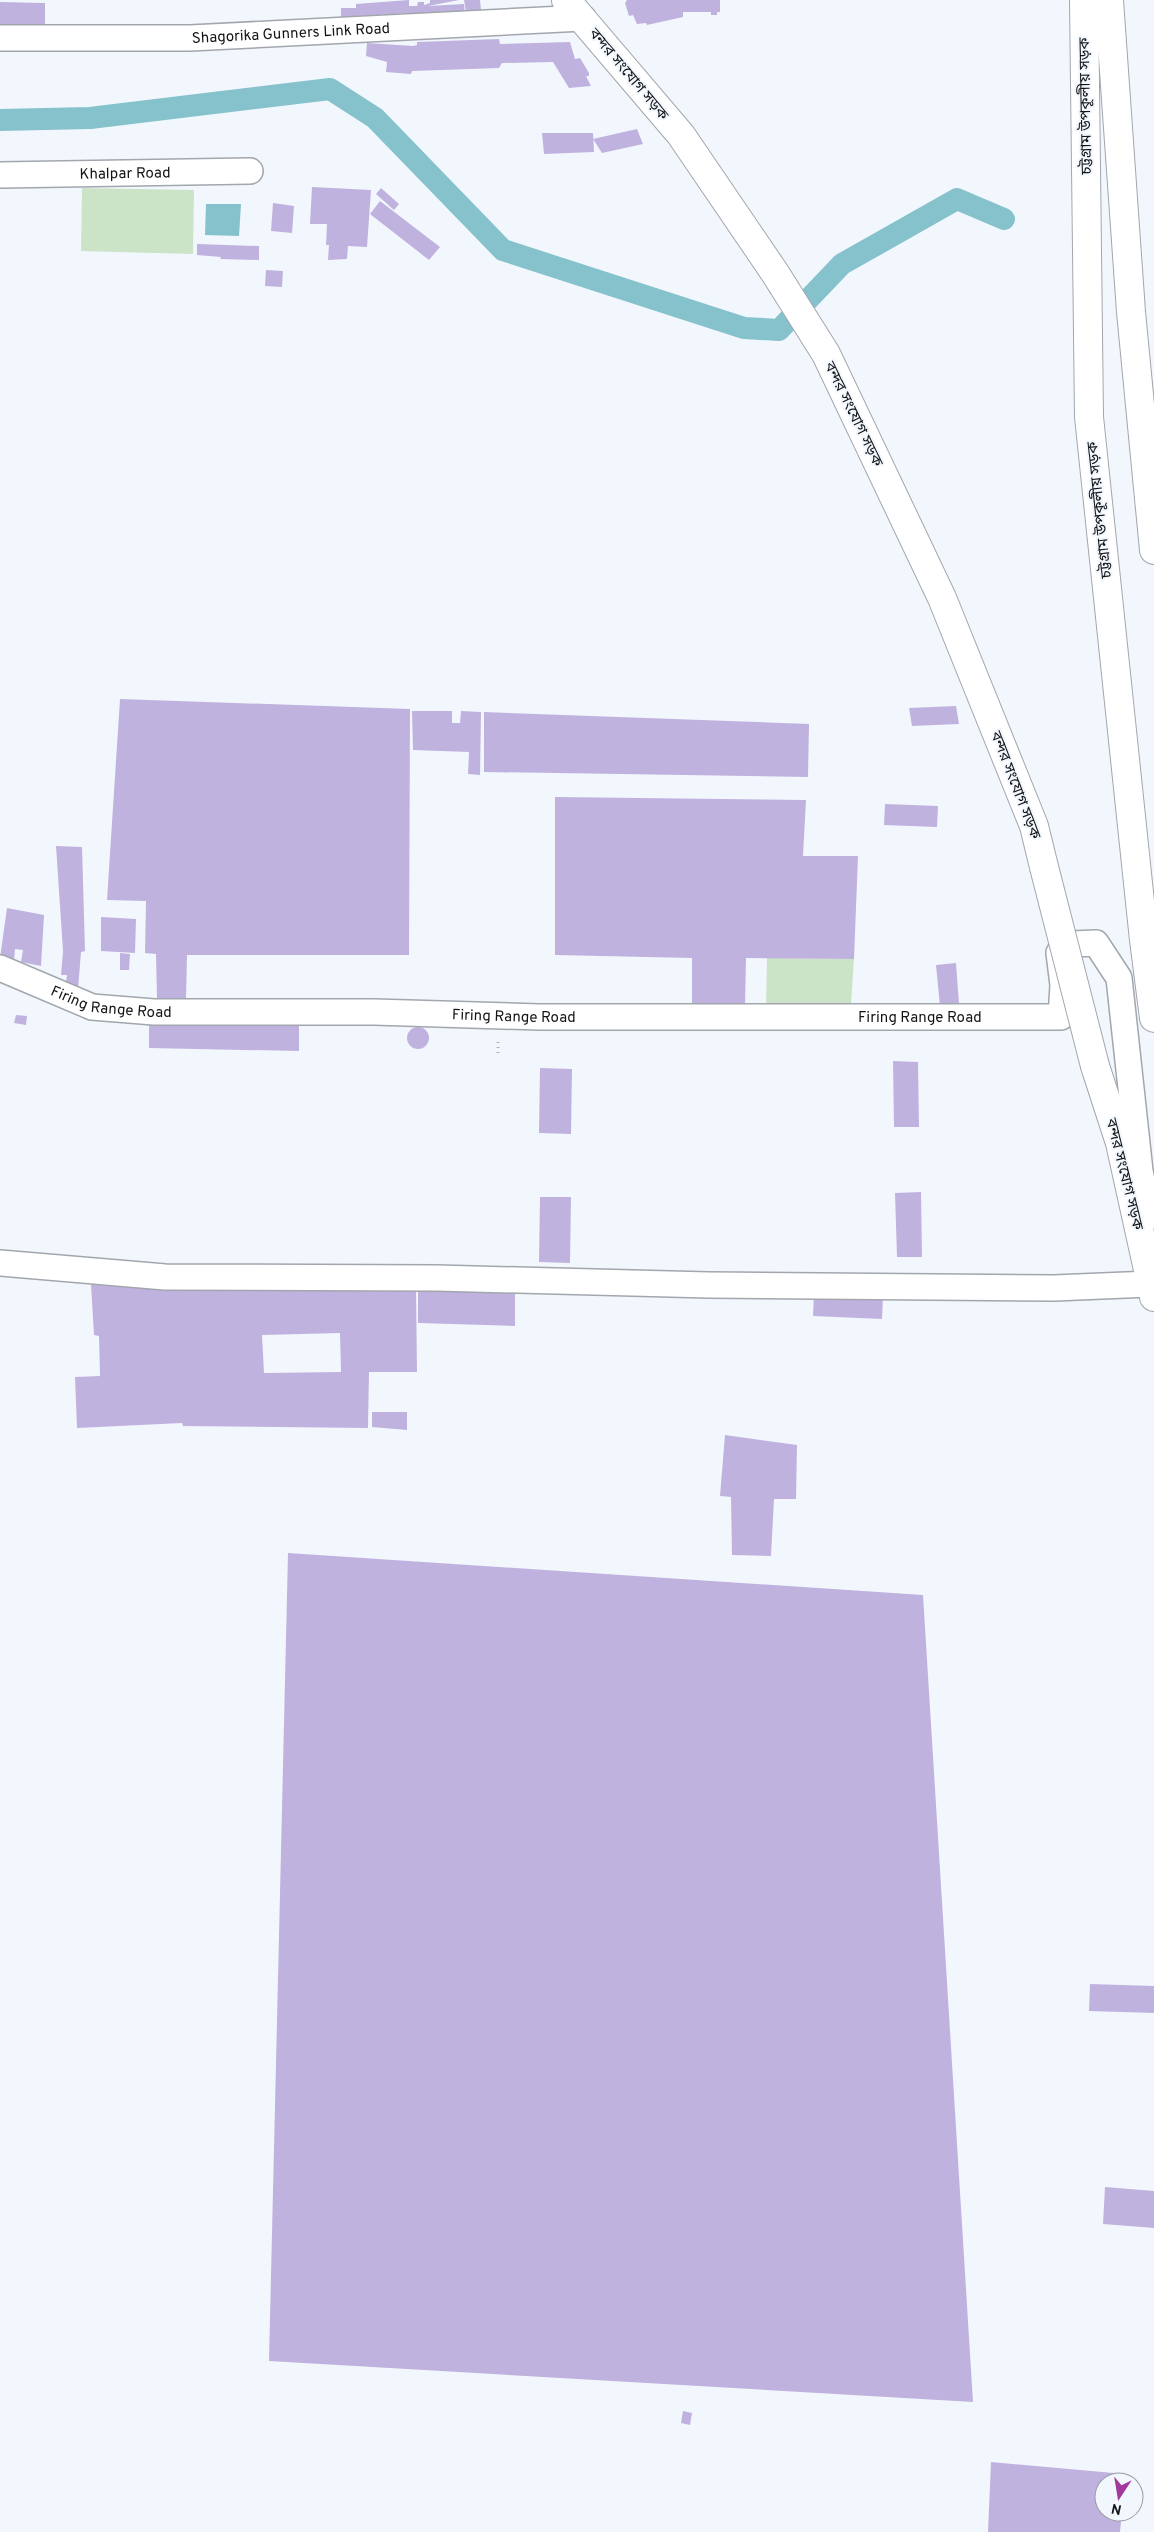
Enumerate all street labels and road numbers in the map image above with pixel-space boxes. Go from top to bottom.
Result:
street label: Shagorika Gunners Link Road [191,20,391,49]
street label: বন্দর সংযোগ সড়ক [583,24,672,126]
street label: চট্টগ্রাম উপকূলীয় সড়ক [1076,36,1097,176]
street label: Khalpar Road [79,164,171,185]
street label: বন্দর সংযোগ সড়ক [819,358,887,471]
street label: চট্টগ্রাম উপকূলীয় সড়ক [1084,440,1117,580]
street label: বন্দর সংযোগ সড়ক [985,728,1044,843]
street label: Firing Range Road [47,983,172,1023]
street label: Firing Range Road [452,1006,576,1028]
street label: Firing Range Road [858,1009,982,1028]
street label: বন্দর সংযোগ সড়ক [1100,1116,1147,1233]

